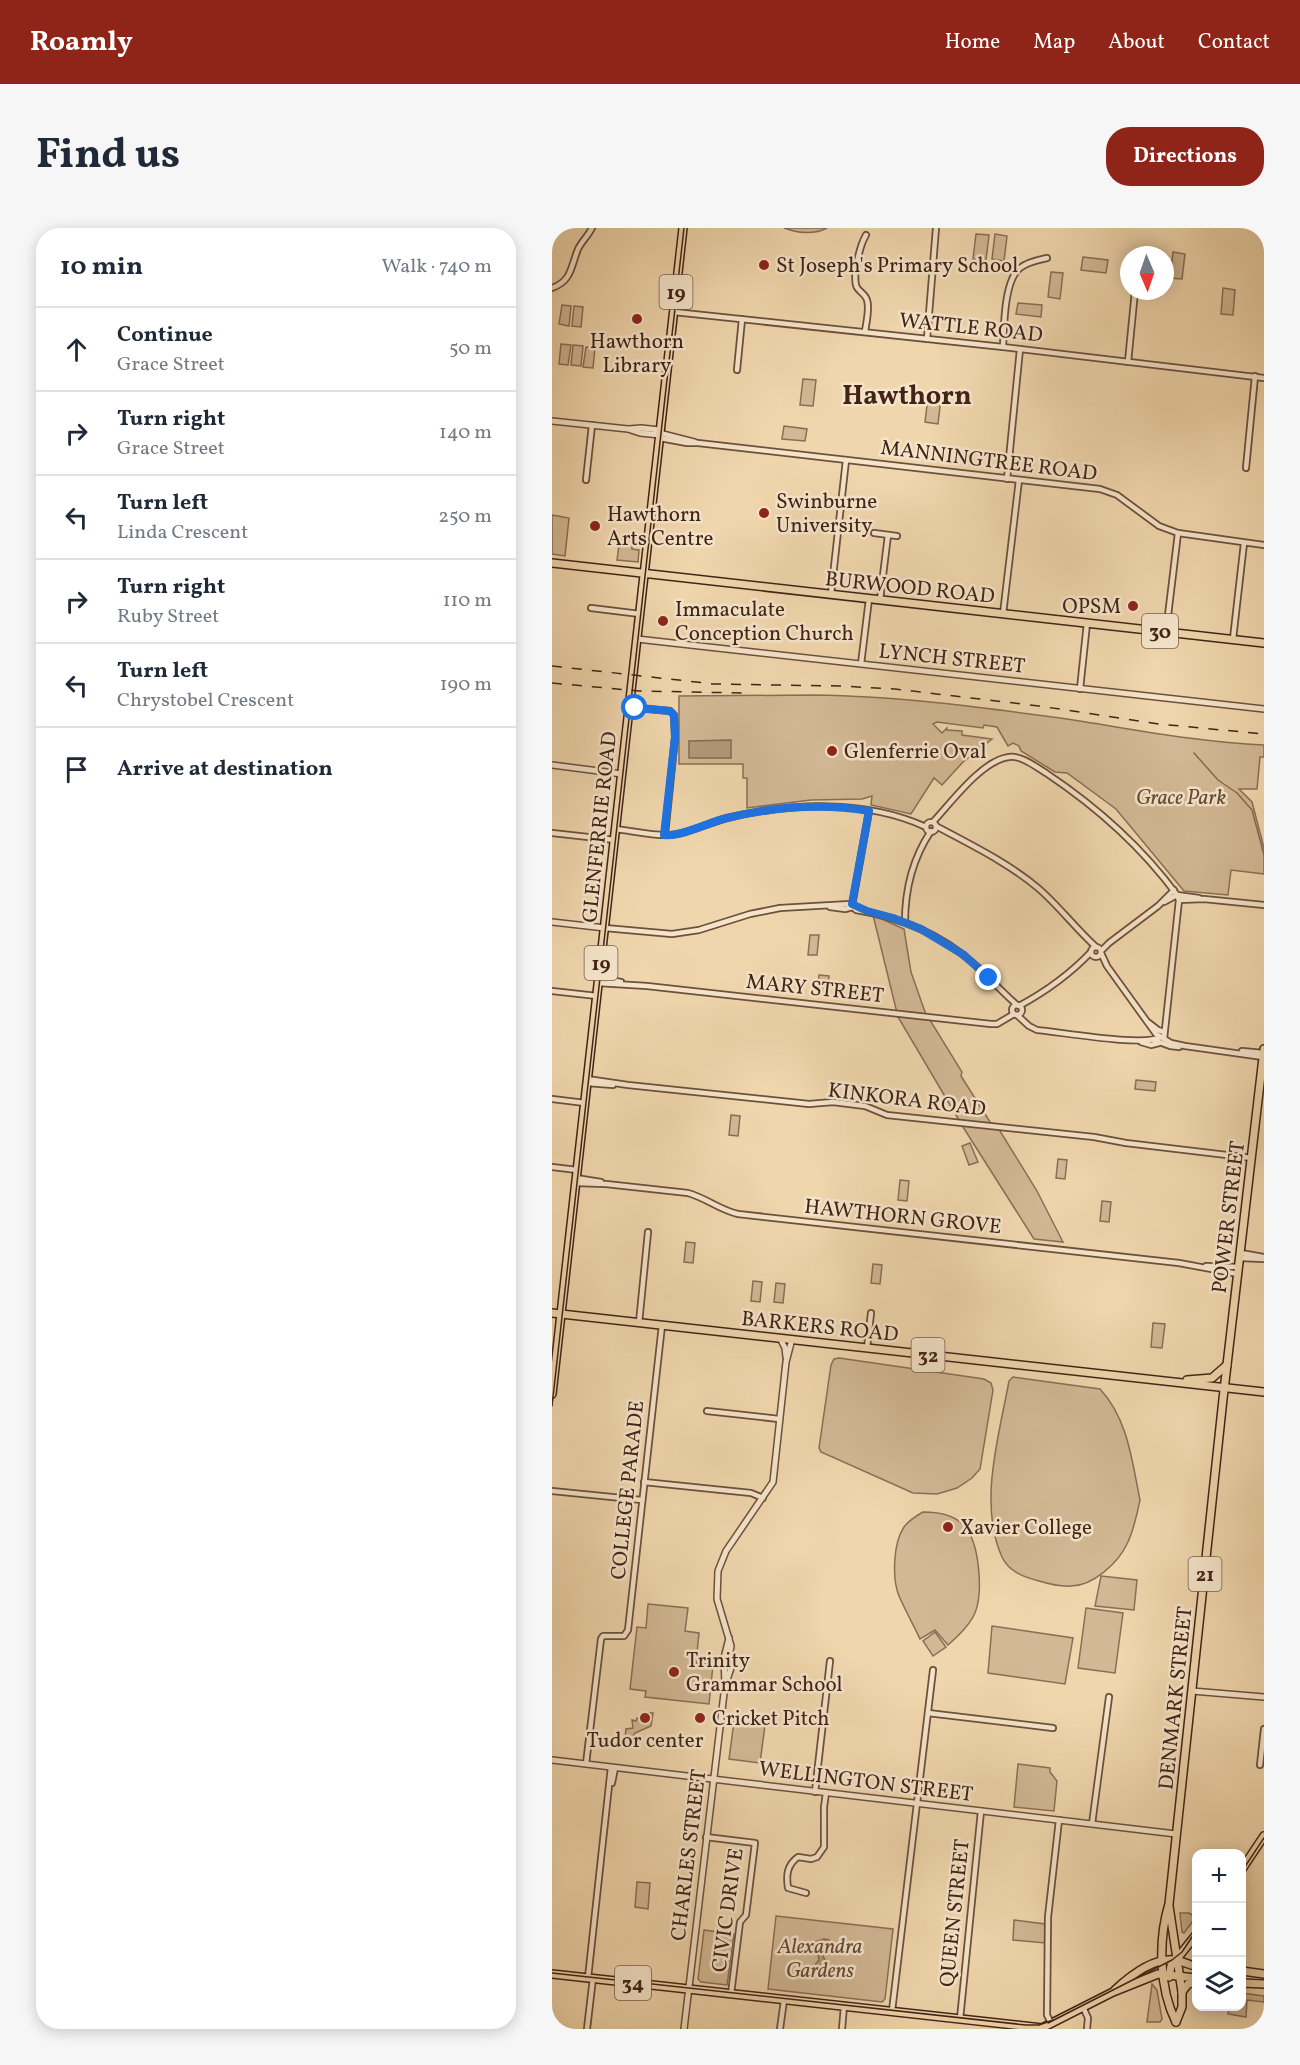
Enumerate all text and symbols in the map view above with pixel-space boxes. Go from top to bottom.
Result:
text: Roamly [30,23,133,62]
text: Home [945,28,1000,57]
text: Map [1033,28,1075,57]
text: About [1108,28,1165,57]
text: Contact [1198,28,1270,57]
text: Find us [36,127,180,186]
button: Directions [1106,127,1264,186]
north arrow [1120,246,1174,300]
text: 10 min [60,249,143,285]
place label: St Joseph's Primary School [776,252,1018,281]
text: Walk · 740 m [382,253,492,281]
marker: St Joseph's Primary School [757,258,771,272]
road number: 19 [660,275,692,309]
street label: WATTLE ROAD [898,307,1044,350]
marker: Hawthorn Library [630,312,644,326]
text: Continue [117,320,213,351]
place label: Hawthorn Library [590,328,684,381]
icon: ahead [60,333,93,366]
text: 50 m [449,335,492,363]
text: Grace Street [117,351,225,379]
district label: Hawthorn [842,378,972,416]
text: Turn right [117,404,225,435]
icon: right [60,417,93,450]
text: 140 m [439,419,492,447]
street label: MANNINGTREE ROAD [879,434,1099,489]
text: Grace Street [117,435,225,463]
text: Turn left [117,488,208,519]
place label: Swinburne University [776,488,877,541]
icon: left [60,501,93,534]
place label: Hawthorn Arts Centre [607,501,714,554]
text: 250 m [438,503,492,531]
marker: Swinburne University [757,506,771,520]
text: Linda Crescent [117,519,248,547]
marker: Hawthorn Arts Centre [588,519,602,533]
street label: BURWOOD ROAD [824,565,996,612]
text: Turn right [117,572,225,603]
icon: right [60,585,93,618]
text: 110 m [443,587,492,615]
place label: OPSM [1062,593,1121,622]
place label: Immaculate Conception Church [675,596,854,649]
marker: OPSM [1126,599,1140,613]
text: Ruby Street [117,603,219,631]
marker: Immaculate Conception Church [656,614,670,628]
road number: 30 [1142,614,1178,648]
street label: LYNCH STREET [877,637,1027,682]
text: Turn left [117,656,208,687]
icon: left [60,669,93,702]
text: 190 m [440,671,492,699]
text: Chrystobel Crescent [117,687,294,715]
route start [621,694,647,720]
street label: GLENFERRIE ROAD [576,730,625,924]
place label: Glenferrie Oval [844,738,987,767]
marker: Glenferrie Oval [825,744,839,758]
icon: arrive [60,753,93,786]
text: Arrive at destination [117,754,333,785]
park label: Grace Park [1136,784,1226,813]
road number: 19 [584,946,618,980]
route end [975,964,1001,990]
street label: MARY STREET [744,968,885,1011]
street label: KINKORA ROAD [826,1076,987,1125]
street label: POWER STREET [1206,1139,1253,1295]
street label: HAWTHORN GROVE [803,1193,1003,1242]
street label: BARKERS ROAD [740,1305,900,1350]
road number: 32 [912,1338,944,1372]
street label: COLLEGE PARADE [605,1399,652,1581]
place label: Xavier College [960,1514,1092,1543]
marker: Xavier College [941,1520,955,1534]
road number: 21 [1188,1557,1222,1591]
street label: DENMARK STREET [1152,1605,1201,1791]
place label: Trinity Grammar School [686,1647,843,1700]
marker: Trinity Grammar School [667,1665,681,1679]
place label: Cricket Pitch [712,1705,829,1734]
marker: Tudor center [638,1711,652,1725]
marker: Cricket Pitch [693,1711,707,1725]
place label: Tudor center [587,1727,704,1756]
street label: WELLINGTON STREET [757,1755,975,1810]
street label: CHARLES STREET [665,1768,714,1943]
street label: QUEEN STREET [933,1838,978,1989]
street label: CIVIC DRIVE [705,1846,752,1974]
map controls [1192,1849,1246,2011]
button: + [1192,1849,1246,1903]
button: − [1192,1903,1246,1957]
park label: Alexandra Gardens [777,1933,862,1986]
button: layers [1192,1957,1246,2011]
road number: 34 [615,1966,651,2000]

